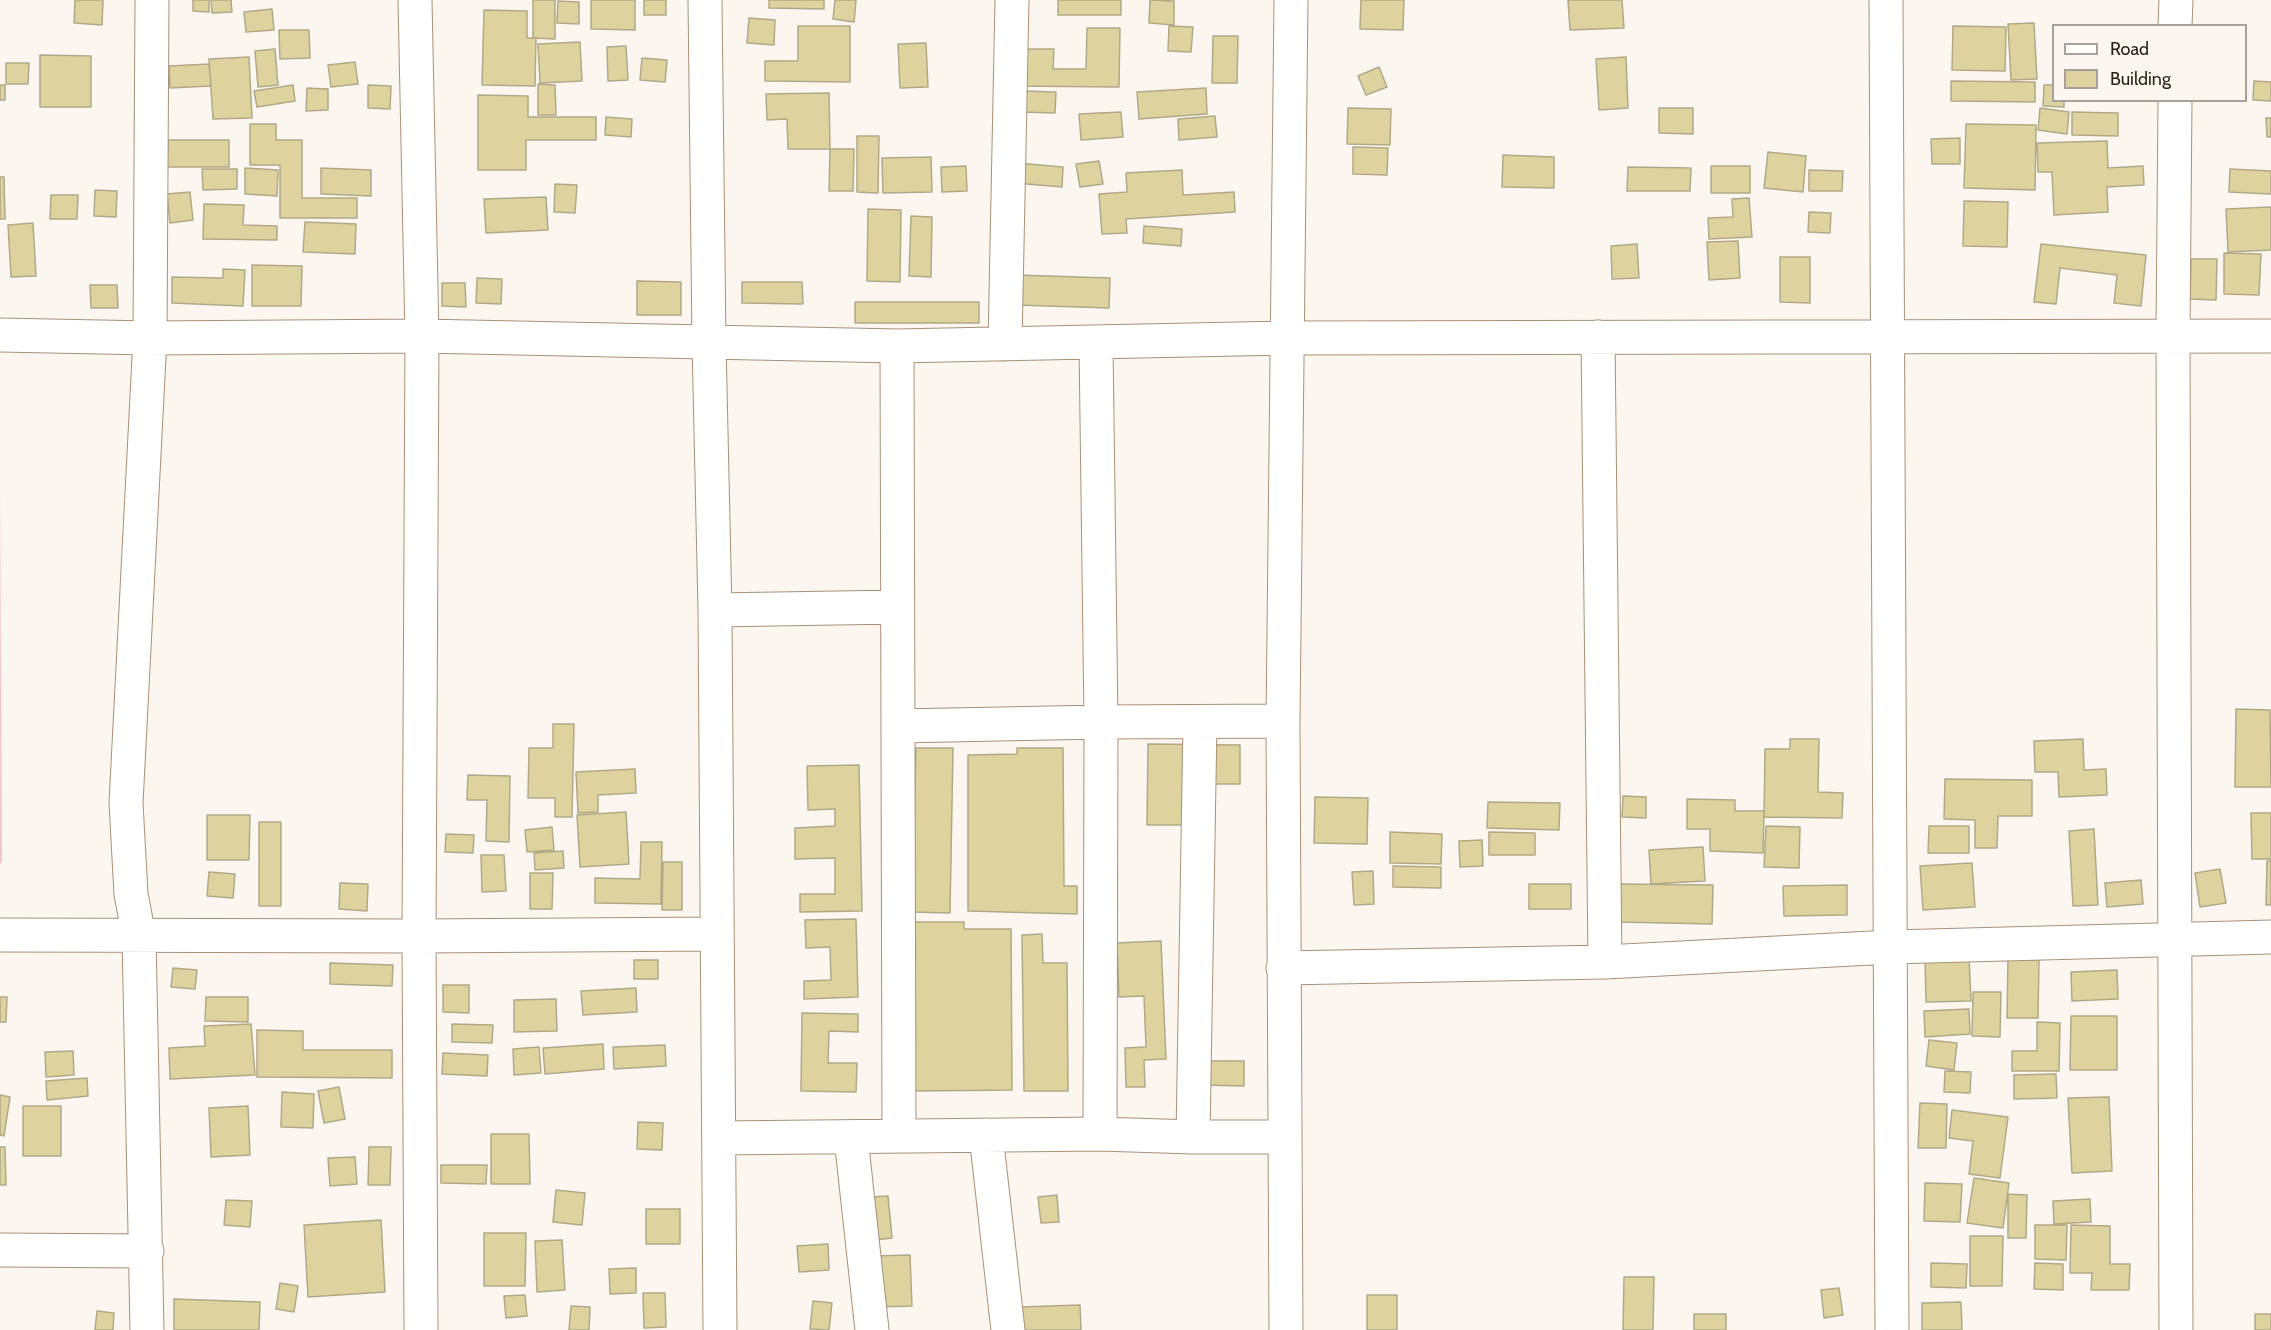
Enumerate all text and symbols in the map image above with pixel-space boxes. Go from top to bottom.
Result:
legend [2052,24,2247,102]
text: Road [2110,38,2149,60]
text: Building [2110,68,2171,90]

